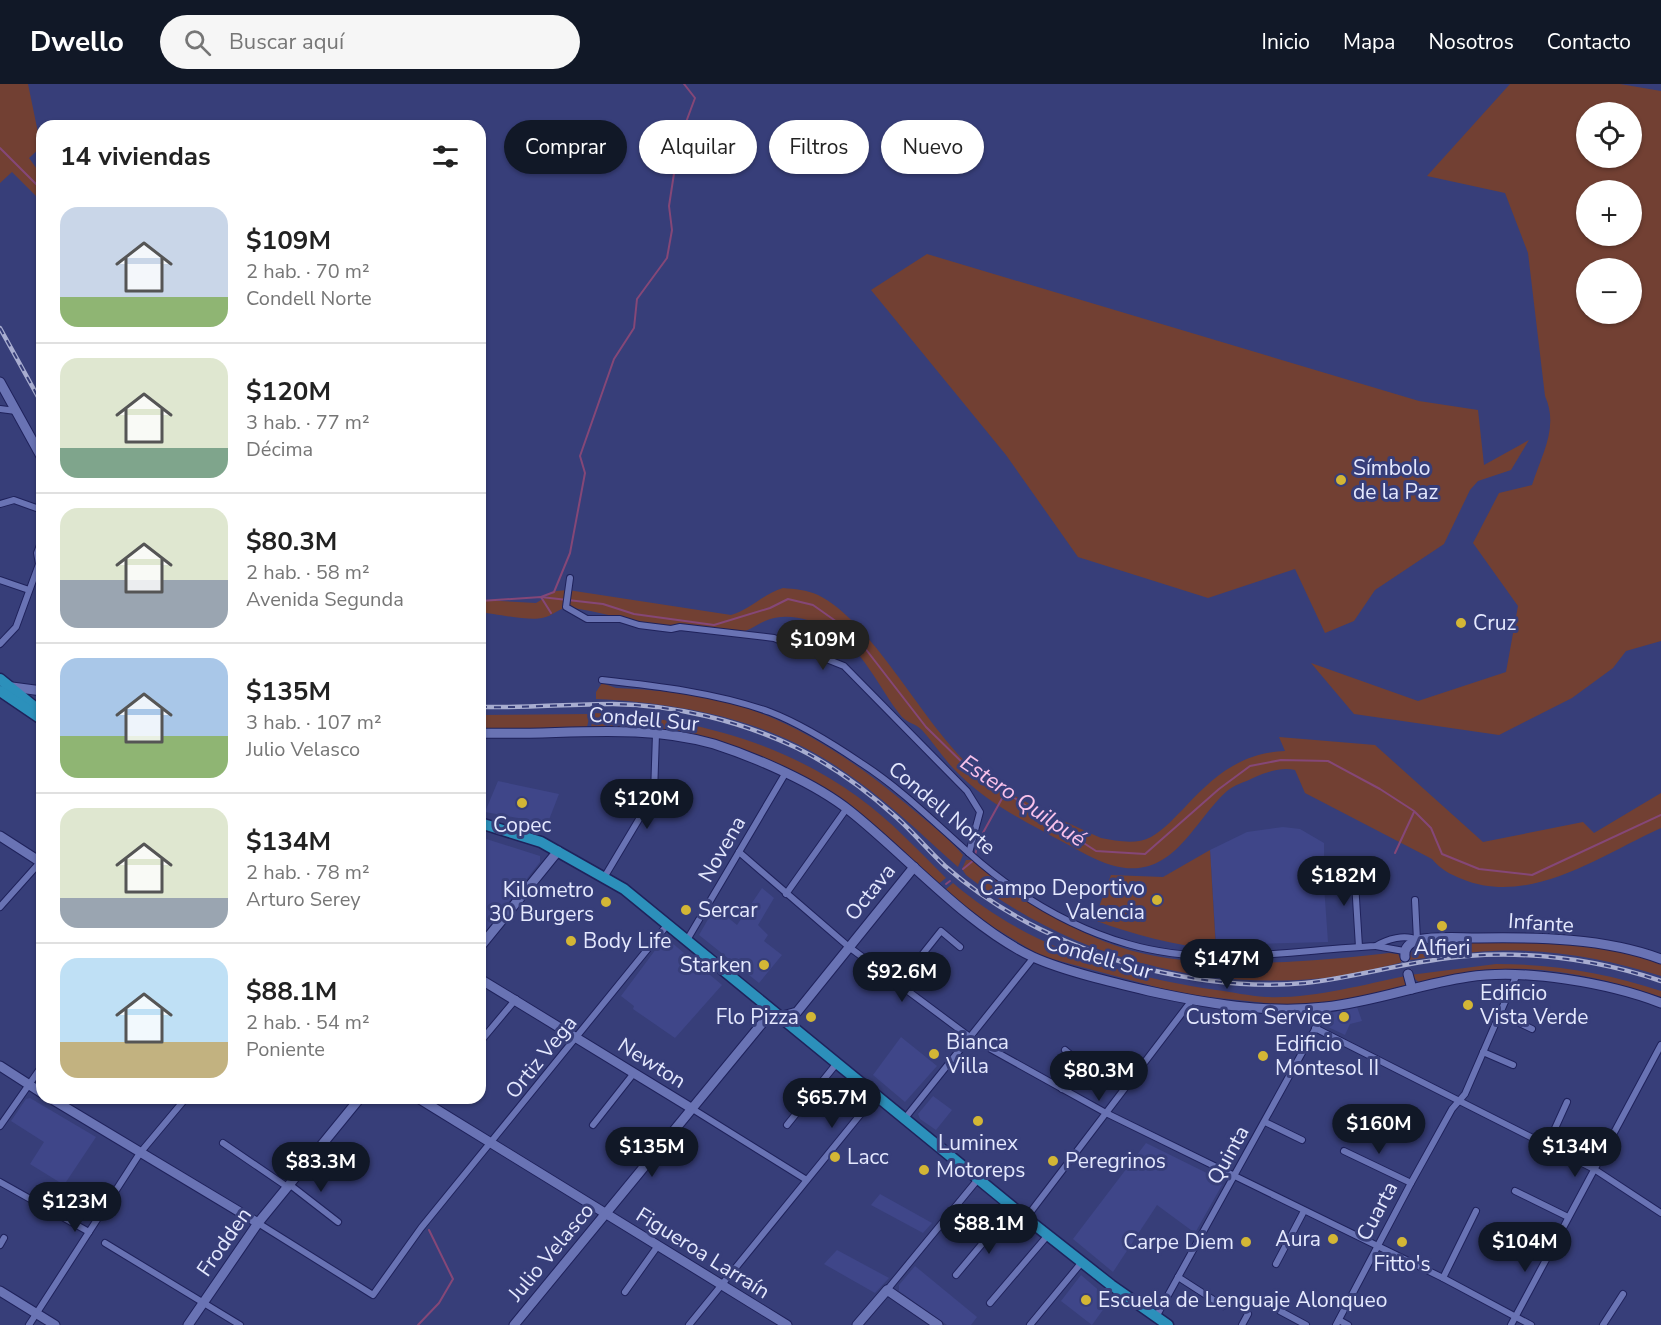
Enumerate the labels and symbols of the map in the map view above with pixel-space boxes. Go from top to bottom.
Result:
place label: Símbolo de la Paz [1353,454,1438,506]
marker: Símbolo de la Paz [1334,473,1348,487]
place label: Cruz [1473,609,1516,637]
marker: Cruz [1454,616,1468,630]
pin: $109M [781,620,865,671]
street label: Condell Sur [588,700,701,738]
water label: Estero Quilpué [954,748,1092,854]
street label: Condell Norte [882,755,1002,861]
pin: $120M [605,779,689,830]
marker: Copec [515,796,529,810]
place label: Copec [493,811,551,839]
street label: Novena [692,811,752,887]
pin: $182M [1302,856,1386,907]
street label: Octava [838,858,902,926]
place label: Campo Deportivo Valencia [979,874,1145,926]
place label: Kilometro 30 Burgers [489,876,594,928]
marker: Campo Deportivo Valencia [1150,893,1164,907]
marker: Kilometro 30 Burgers [599,895,613,909]
place label: Sercar [698,896,758,924]
marker: Sercar [679,903,693,917]
street label: Infante [1507,907,1575,939]
marker: Alfieri [1435,919,1449,933]
place label: Body Life [583,927,671,955]
street label: Condell Sur [1042,928,1156,986]
marker: Body Life [564,934,578,948]
place label: Alfieri [1414,934,1470,962]
pin: $147M [1185,939,1269,990]
place label: Starken [680,951,752,979]
pin: $92.6M [853,952,951,1003]
marker: Starken [757,958,771,972]
place label: Edificio Vista Verde [1479,979,1588,1031]
marker: Edificio Vista Verde [1461,998,1475,1012]
place label: Flo Pizza [716,1003,799,1031]
place label: Custom Service [1185,1003,1332,1031]
street label: Ortiz Vega [499,1010,583,1104]
marker: Flo Pizza [804,1010,818,1024]
marker: Custom Service [1337,1010,1351,1024]
place label: Bianca Villa [945,1028,1009,1080]
place label: Edificio Montesol II [1275,1030,1379,1082]
street label: Newton [613,1031,691,1095]
marker: Bianca Villa [927,1047,941,1061]
marker: Edificio Montesol II [1256,1049,1270,1063]
pin: $80.3M [1050,1051,1148,1102]
pin: $65.7M [783,1078,881,1129]
pin: $160M [1337,1104,1421,1155]
marker: Luminex [971,1114,985,1128]
street label: Quinta [1200,1121,1256,1189]
pin: $135M [610,1127,694,1178]
pin: $134M [1533,1127,1617,1178]
place label: Luminex [938,1129,1018,1157]
pin: $83.3M [272,1142,370,1193]
place label: Lacc [847,1143,889,1171]
place label: Peregrinos [1065,1147,1166,1175]
marker: Lacc [828,1150,842,1164]
marker: Peregrinos [1046,1154,1060,1168]
place label: Motoreps [936,1156,1025,1184]
marker: Motoreps [917,1163,931,1177]
street label: Cuarta [1350,1176,1404,1246]
pin: $123M [33,1182,117,1233]
street label: Julio Velasco [501,1197,600,1308]
street label: Figueroa Larraín [631,1201,775,1305]
street label: Frodden [190,1202,258,1282]
pin: $88.1M [940,1204,1038,1255]
pin: $104M [1483,1222,1567,1273]
place label: Aura [1275,1225,1321,1253]
place label: Carpe Diem [1123,1228,1234,1256]
marker: Aura [1326,1232,1340,1246]
marker: Carpe Diem [1239,1235,1253,1249]
marker: Fitto's [1395,1235,1409,1249]
place label: Fitto's [1373,1250,1431,1278]
place label: Escuela de Lenguaje Alonqueo [1098,1286,1387,1314]
marker: Escuela de Lenguaje Alonqueo [1079,1293,1093,1307]

